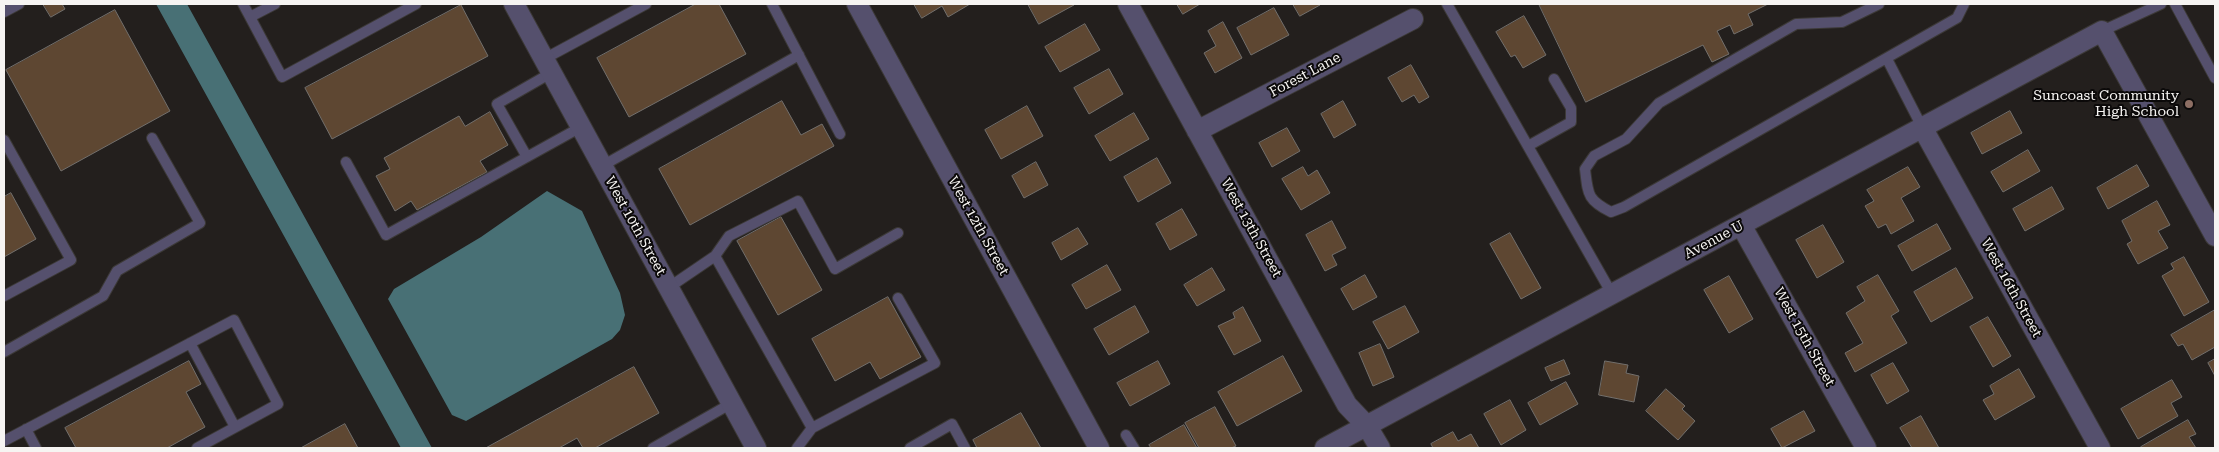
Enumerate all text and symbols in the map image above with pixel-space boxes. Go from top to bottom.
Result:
street label: Forest Lane [1267,49,1343,101]
place label: Suncoast Community High School [2033,88,2179,120]
marker: Suncoast Community High School [2183,98,2195,110]
street label: West 10th Street [601,174,669,278]
street label: West 12th Street [944,174,1012,278]
street label: West 13th Street [1217,176,1285,280]
street label: Avenue U [1681,217,1747,263]
street label: West 16th Street [1977,236,2045,340]
street label: West 15th Street [1770,285,1838,389]

